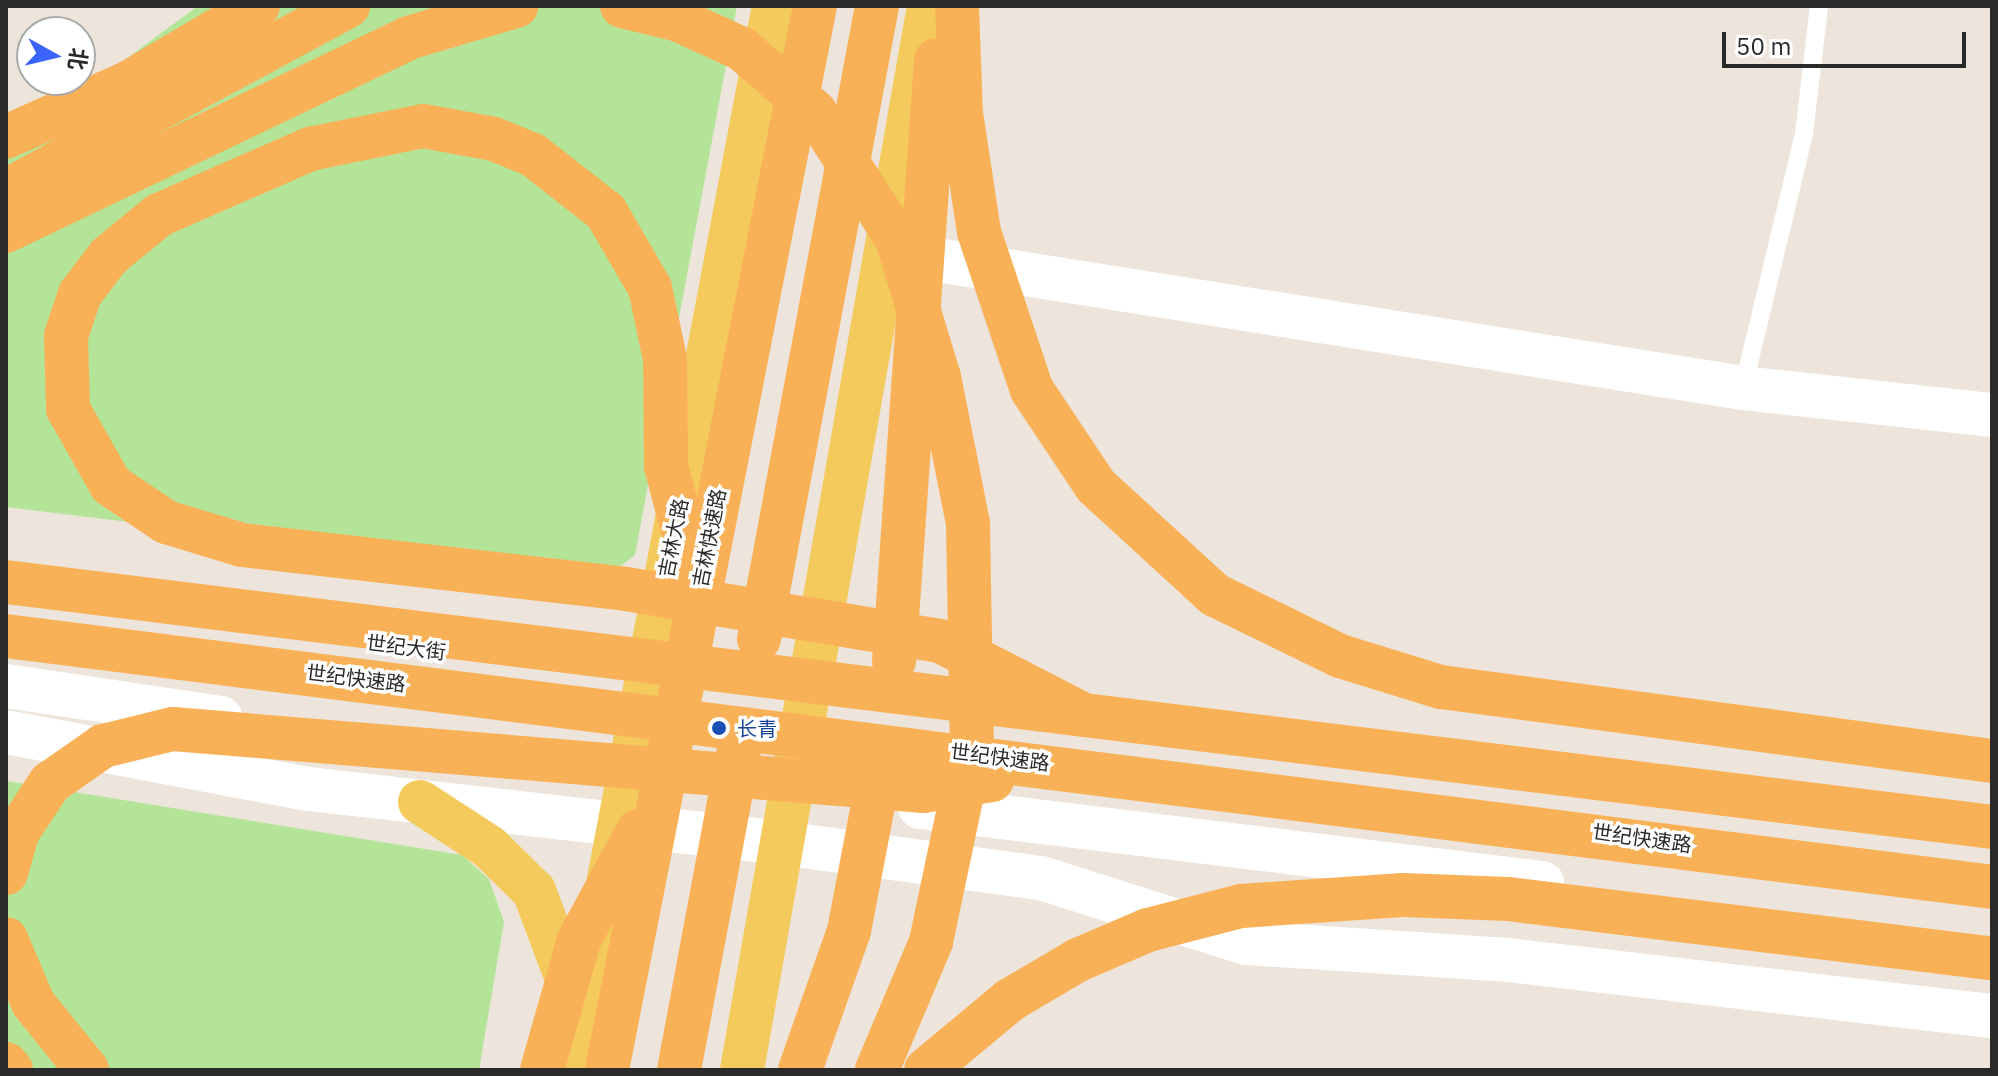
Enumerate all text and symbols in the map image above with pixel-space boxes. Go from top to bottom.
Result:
north arrow [16,16,96,96]
scale bar [1726,16,1970,66]
text: 50 m [1736,30,1791,62]
text: 北 [62,46,94,72]
street label: 吉林快速路 [688,487,730,589]
street label: 吉林大路 [654,496,692,580]
street label: 世纪大街 [365,630,447,664]
street label: 世纪快速路 [305,660,407,696]
place label: 长青 [737,716,777,740]
marker: 长青 [708,717,730,739]
street label: 世纪快速路 [949,739,1051,775]
street label: 世纪快速路 [1591,819,1693,857]

